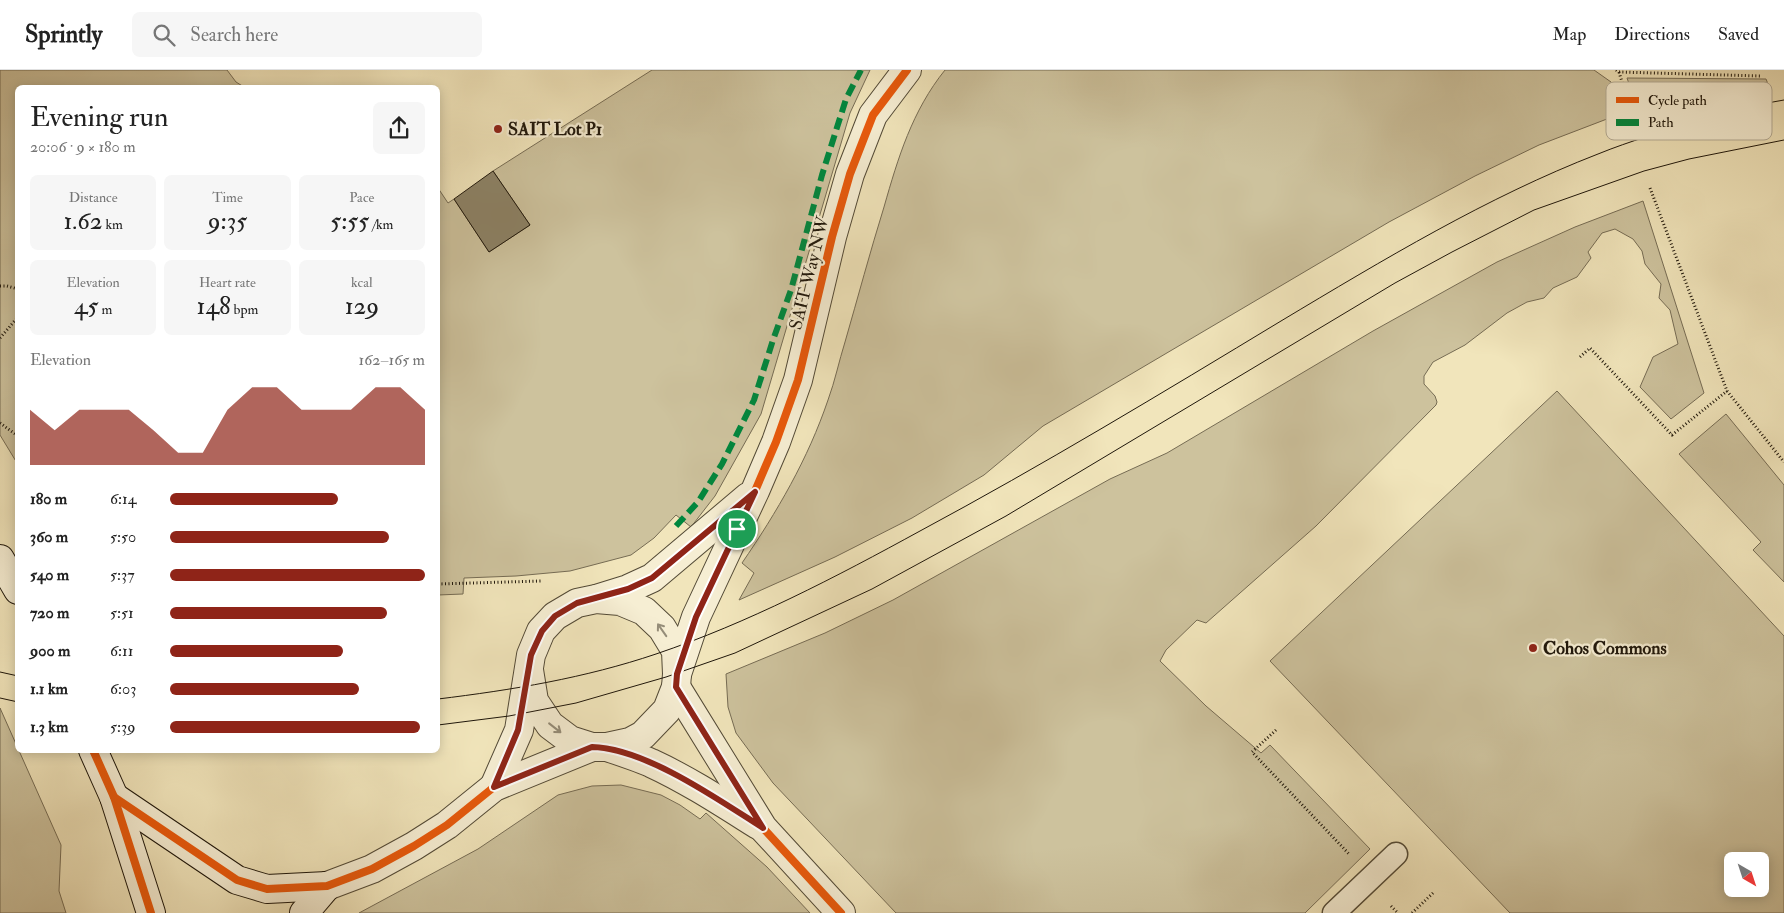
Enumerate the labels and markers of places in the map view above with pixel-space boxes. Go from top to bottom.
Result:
place label: SAIT Lot P1 [508,118,602,141]
marker: SAIT Lot P1 [492,123,504,135]
pin [716,508,758,550]
place label: Cohos Commons [1543,637,1667,660]
marker: Cohos Commons [1527,642,1539,654]

